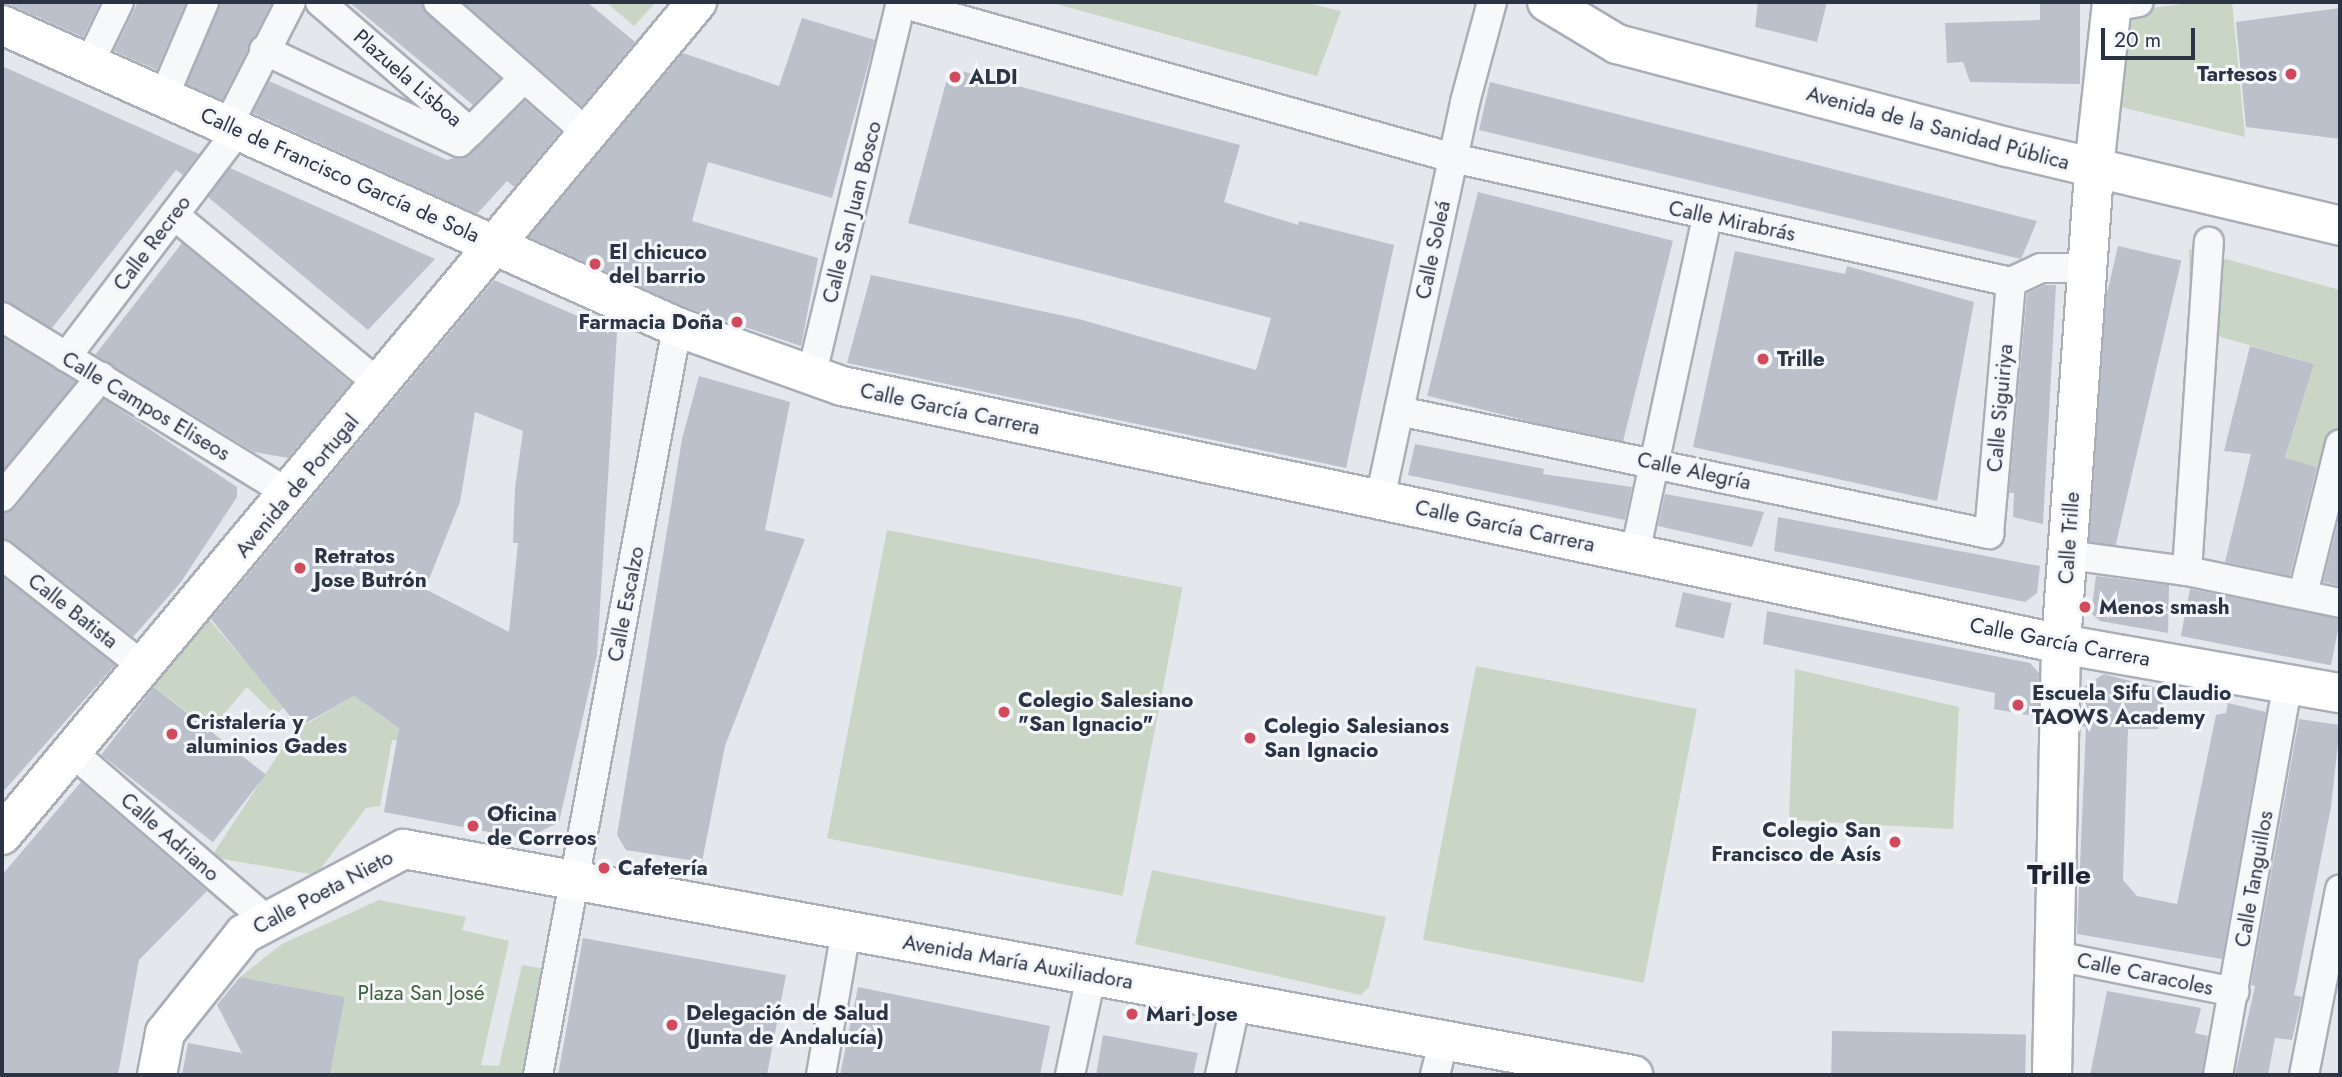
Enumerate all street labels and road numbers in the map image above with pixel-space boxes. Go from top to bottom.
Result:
street label: Plazuela Lisboa [348,24,468,132]
street label: Avenida de la Sanidad Pública [1804,81,2072,175]
street label: Calle de Francisco García de Sola [197,102,483,248]
street label: Calle San Juan Bosco [817,118,887,306]
street label: Calle Recreo [108,190,196,296]
street label: Calle Mirabrás [1666,195,1798,247]
street label: Calle Soleá [1410,198,1456,302]
street label: Calle Siguiriya [1982,343,2018,473]
street label: Calle Campos Eliseos [57,346,235,466]
street label: Calle García Carrera [858,378,1042,440]
street label: Avenida de Portugal [230,409,364,563]
street label: Calle Alegría [1635,447,1753,495]
street label: Calle Trille [2053,491,2085,585]
street label: Calle García Carrera [1413,495,1597,557]
street label: Calle Escalzo [602,544,650,664]
street label: Calle Batista [23,568,123,654]
street label: Calle García Carrera [1968,612,2152,672]
street label: Calle Adriano [116,787,224,887]
street label: Calle Tanguillos [2230,809,2278,949]
street label: Calle Poeta Nieto [249,845,397,939]
street label: Avenida María Auxiliadora [901,929,1135,995]
street label: Calle Caracoles [2075,947,2215,1001]

